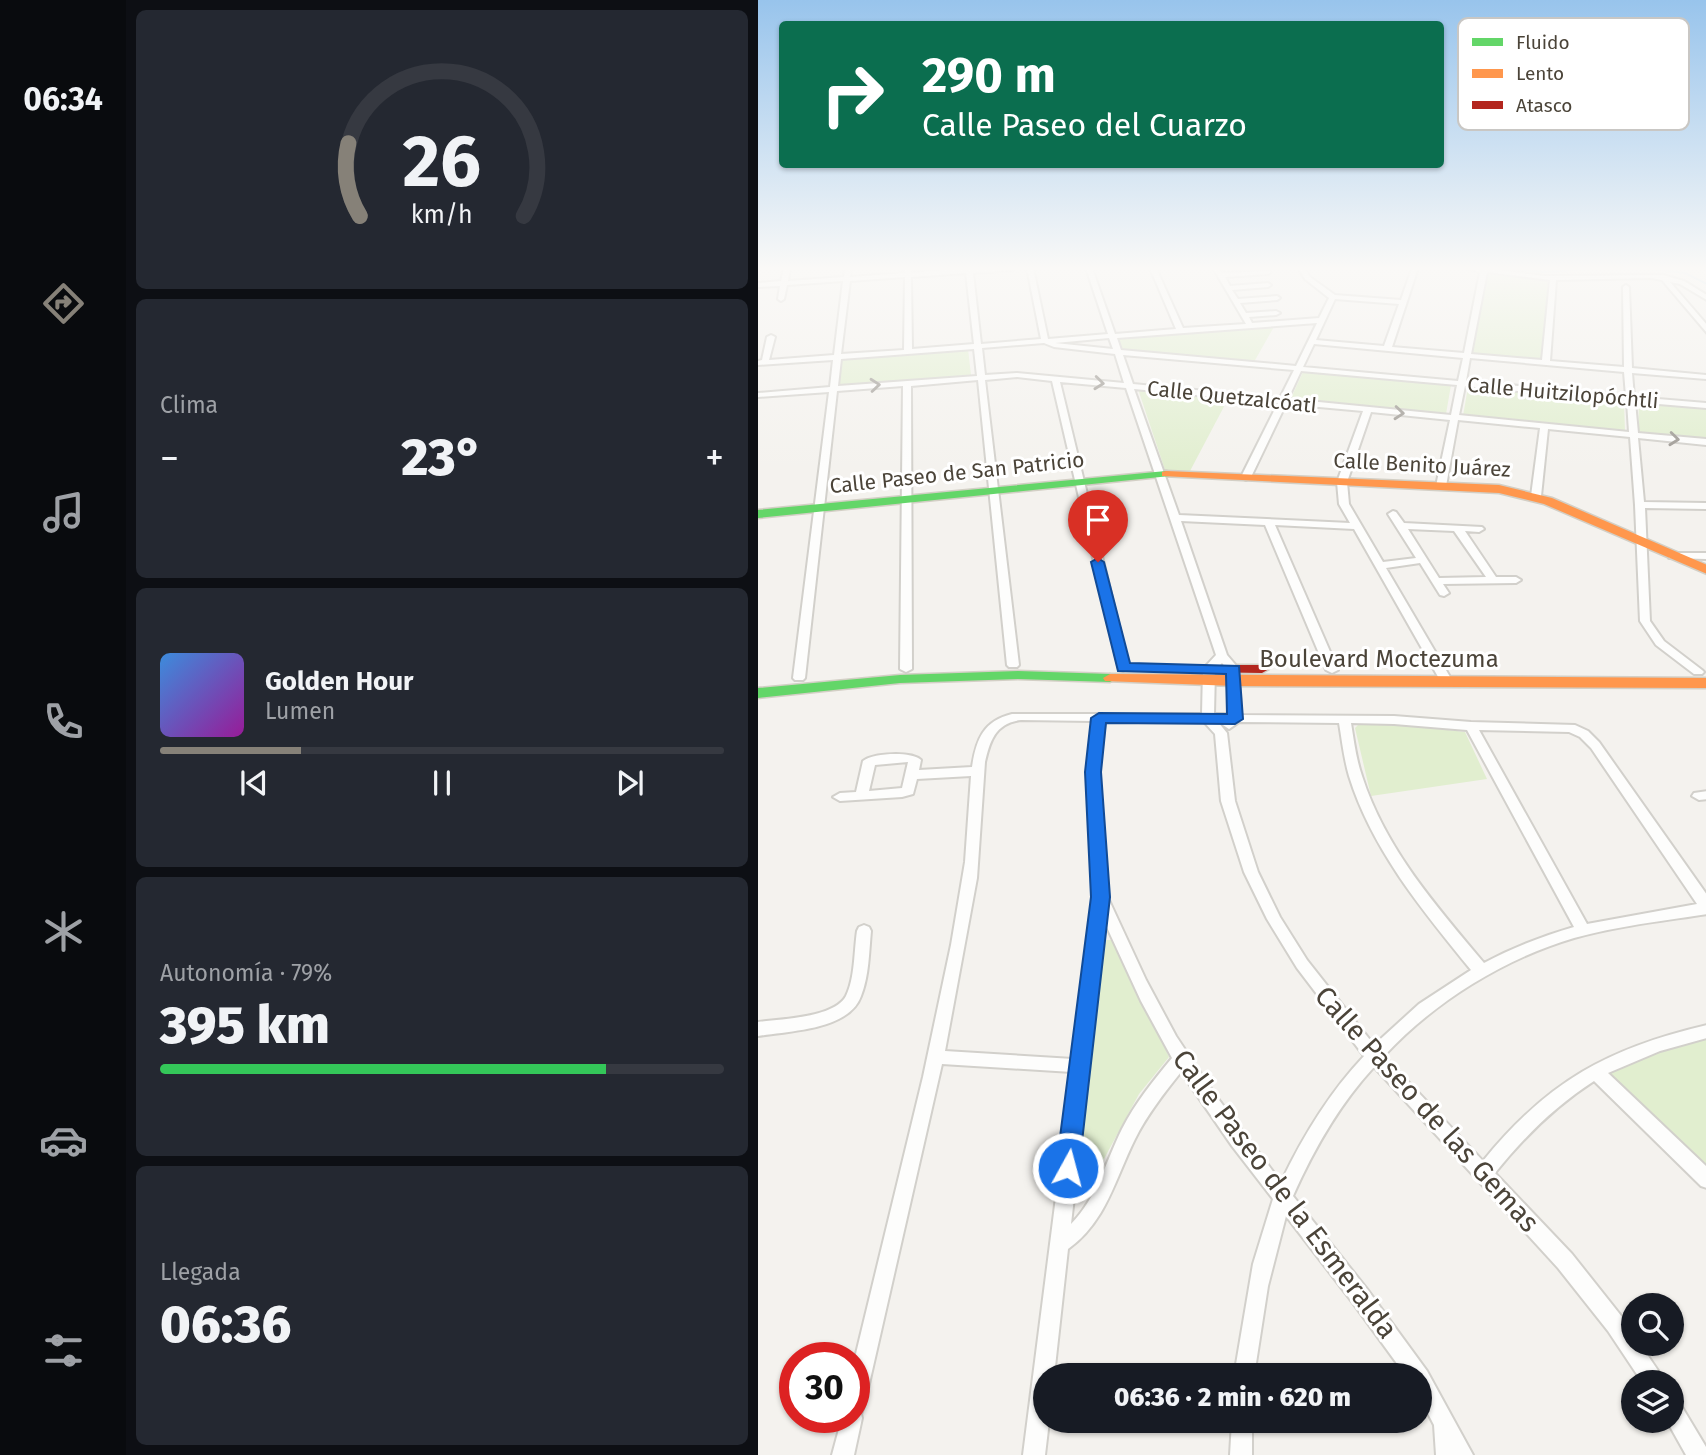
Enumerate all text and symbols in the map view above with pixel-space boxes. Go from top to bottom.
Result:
legend [1458,18,1689,130]
text: Fluido [1516,31,1570,54]
text: 290 m [922,46,1056,105]
icon: right [807,49,898,140]
text: Lento [1516,62,1564,85]
text: 06:34 [23,80,103,118]
text: Atasco [1516,94,1572,117]
text: Calle Paseo del Cuarzo [922,106,1247,144]
text: 26 [403,118,481,205]
text: km/h [411,199,473,229]
icon: directions [39,279,88,328]
street label: Calle Huitzilopóchtli [1466,372,1660,414]
one-way arrow [1094,375,1105,390]
street label: Calle Quetzalcóatl [1146,375,1318,419]
one-way arrow [870,378,881,393]
text: Clima [160,391,218,419]
one-way arrow [1394,405,1405,420]
text: 23° [401,426,483,489]
one-way arrow [1669,431,1680,446]
text: − [160,435,179,481]
text: + [705,435,724,481]
street label: Calle Paseo de San Patricio [828,447,1086,499]
street label: Calle Benito Juárez [1333,447,1511,483]
icon: music [39,488,88,537]
pin [1068,490,1128,562]
icon: arrive [1079,501,1117,539]
street label: Boulevard Moctezuma [1259,645,1499,673]
text: Golden Hour [265,666,413,697]
icon: phone [39,697,88,746]
text: Lumen [265,697,335,725]
icon: previous [235,764,273,802]
icon: pause [423,764,461,802]
icon: next [611,764,649,802]
icon: climate [39,907,88,956]
text: Autonomía · 79% [160,959,332,987]
street label: Calle Paseo de las Gemas [1308,979,1546,1239]
text: 395 km [160,994,330,1057]
street label: Calle Paseo de la Esmeralda [1166,1043,1404,1345]
icon: car [39,1116,88,1165]
position arrow [1031,1131,1105,1205]
text: Llegada [160,1258,241,1286]
text: 06:36 [160,1293,291,1356]
map controls [1621,1293,1684,1433]
button: search [1621,1293,1684,1356]
icon: filters [39,1326,88,1375]
speed limit sign: 30 [779,1342,870,1433]
button: layers [1621,1370,1684,1433]
text: 06:36 · 2 min · 620 m [1114,1382,1351,1413]

